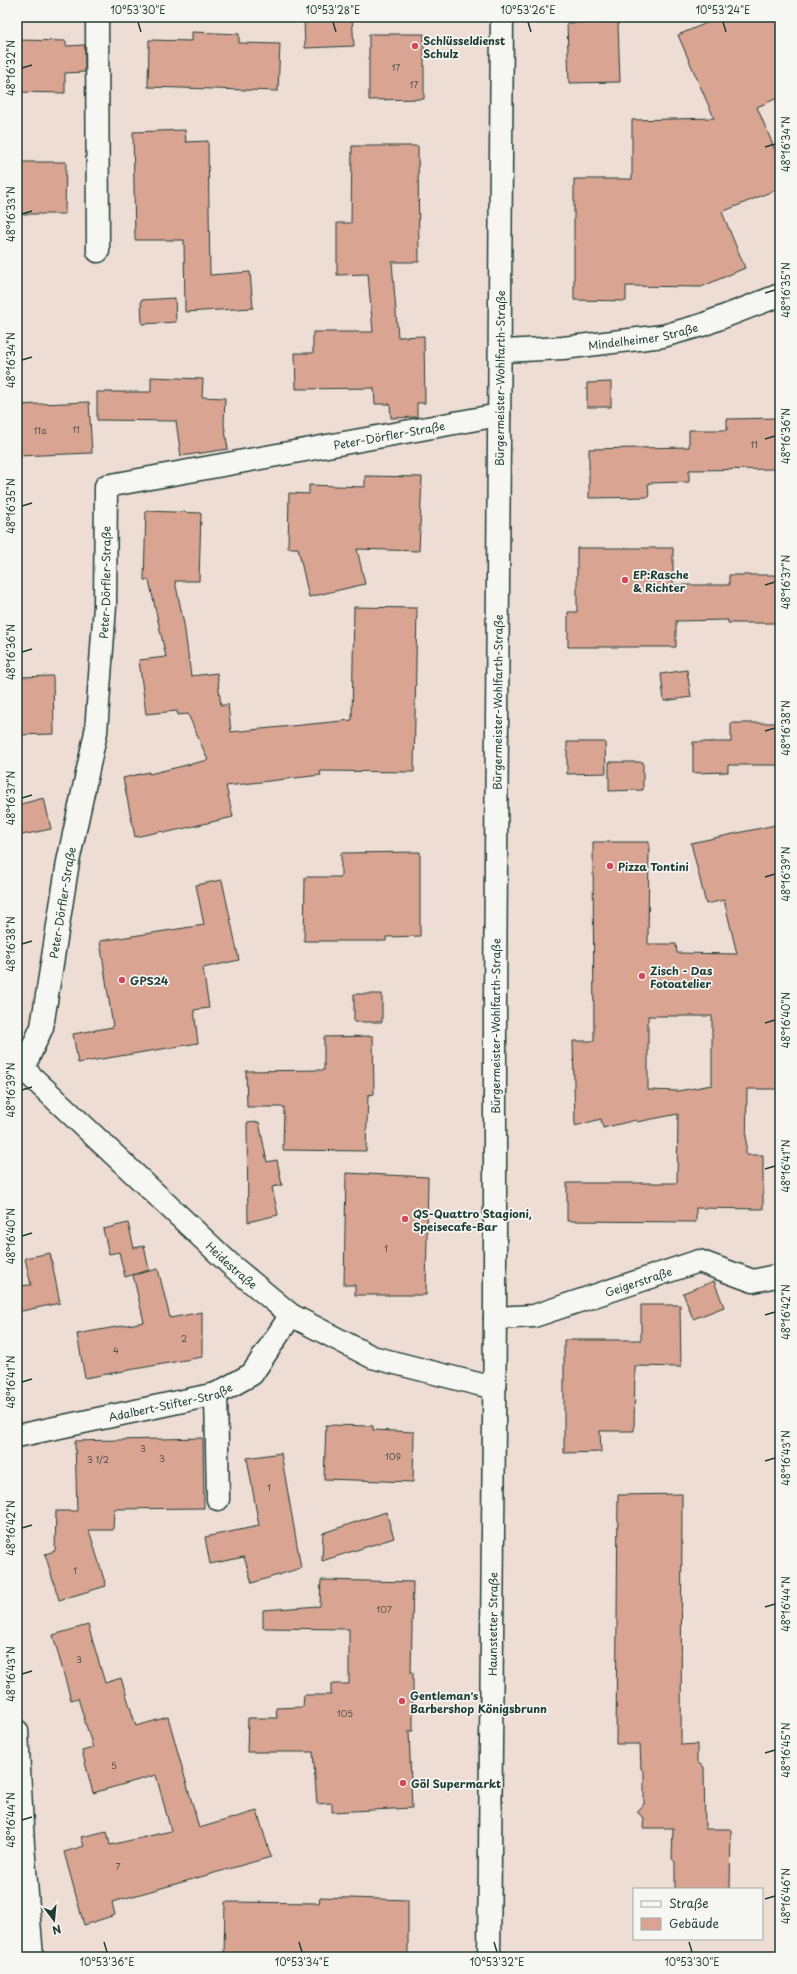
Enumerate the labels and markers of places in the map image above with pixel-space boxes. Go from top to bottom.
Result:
place label: Schlüsseldienst Schulz [423,32,505,62]
marker: Schlüsseldienst Schulz [410,41,420,51]
place label: EP:Rasche & Richter [633,566,689,596]
marker: EP:Rasche & Richter [620,575,630,585]
place label: Pizza Tontini [618,858,689,875]
marker: Pizza Tontini [605,861,615,871]
place label: Zisch - Das Fotoatelier [650,962,713,992]
marker: Zisch - Das Fotoatelier [637,971,647,981]
place label: GPS24 [130,972,169,989]
marker: GPS24 [117,975,127,985]
place label: QS-Quattro Stagioni, Speisecafe-Bar [413,1205,532,1235]
marker: QS-Quattro Stagioni, Speisecafe-Bar [400,1214,410,1224]
place label: Gentleman's Barbershop Königsbrunn [410,1687,547,1717]
marker: Gentleman's Barbershop Königsbrunn [397,1696,407,1706]
place label: Göl Supermarkt [411,1775,501,1792]
marker: Göl Supermarkt [398,1778,408,1788]

